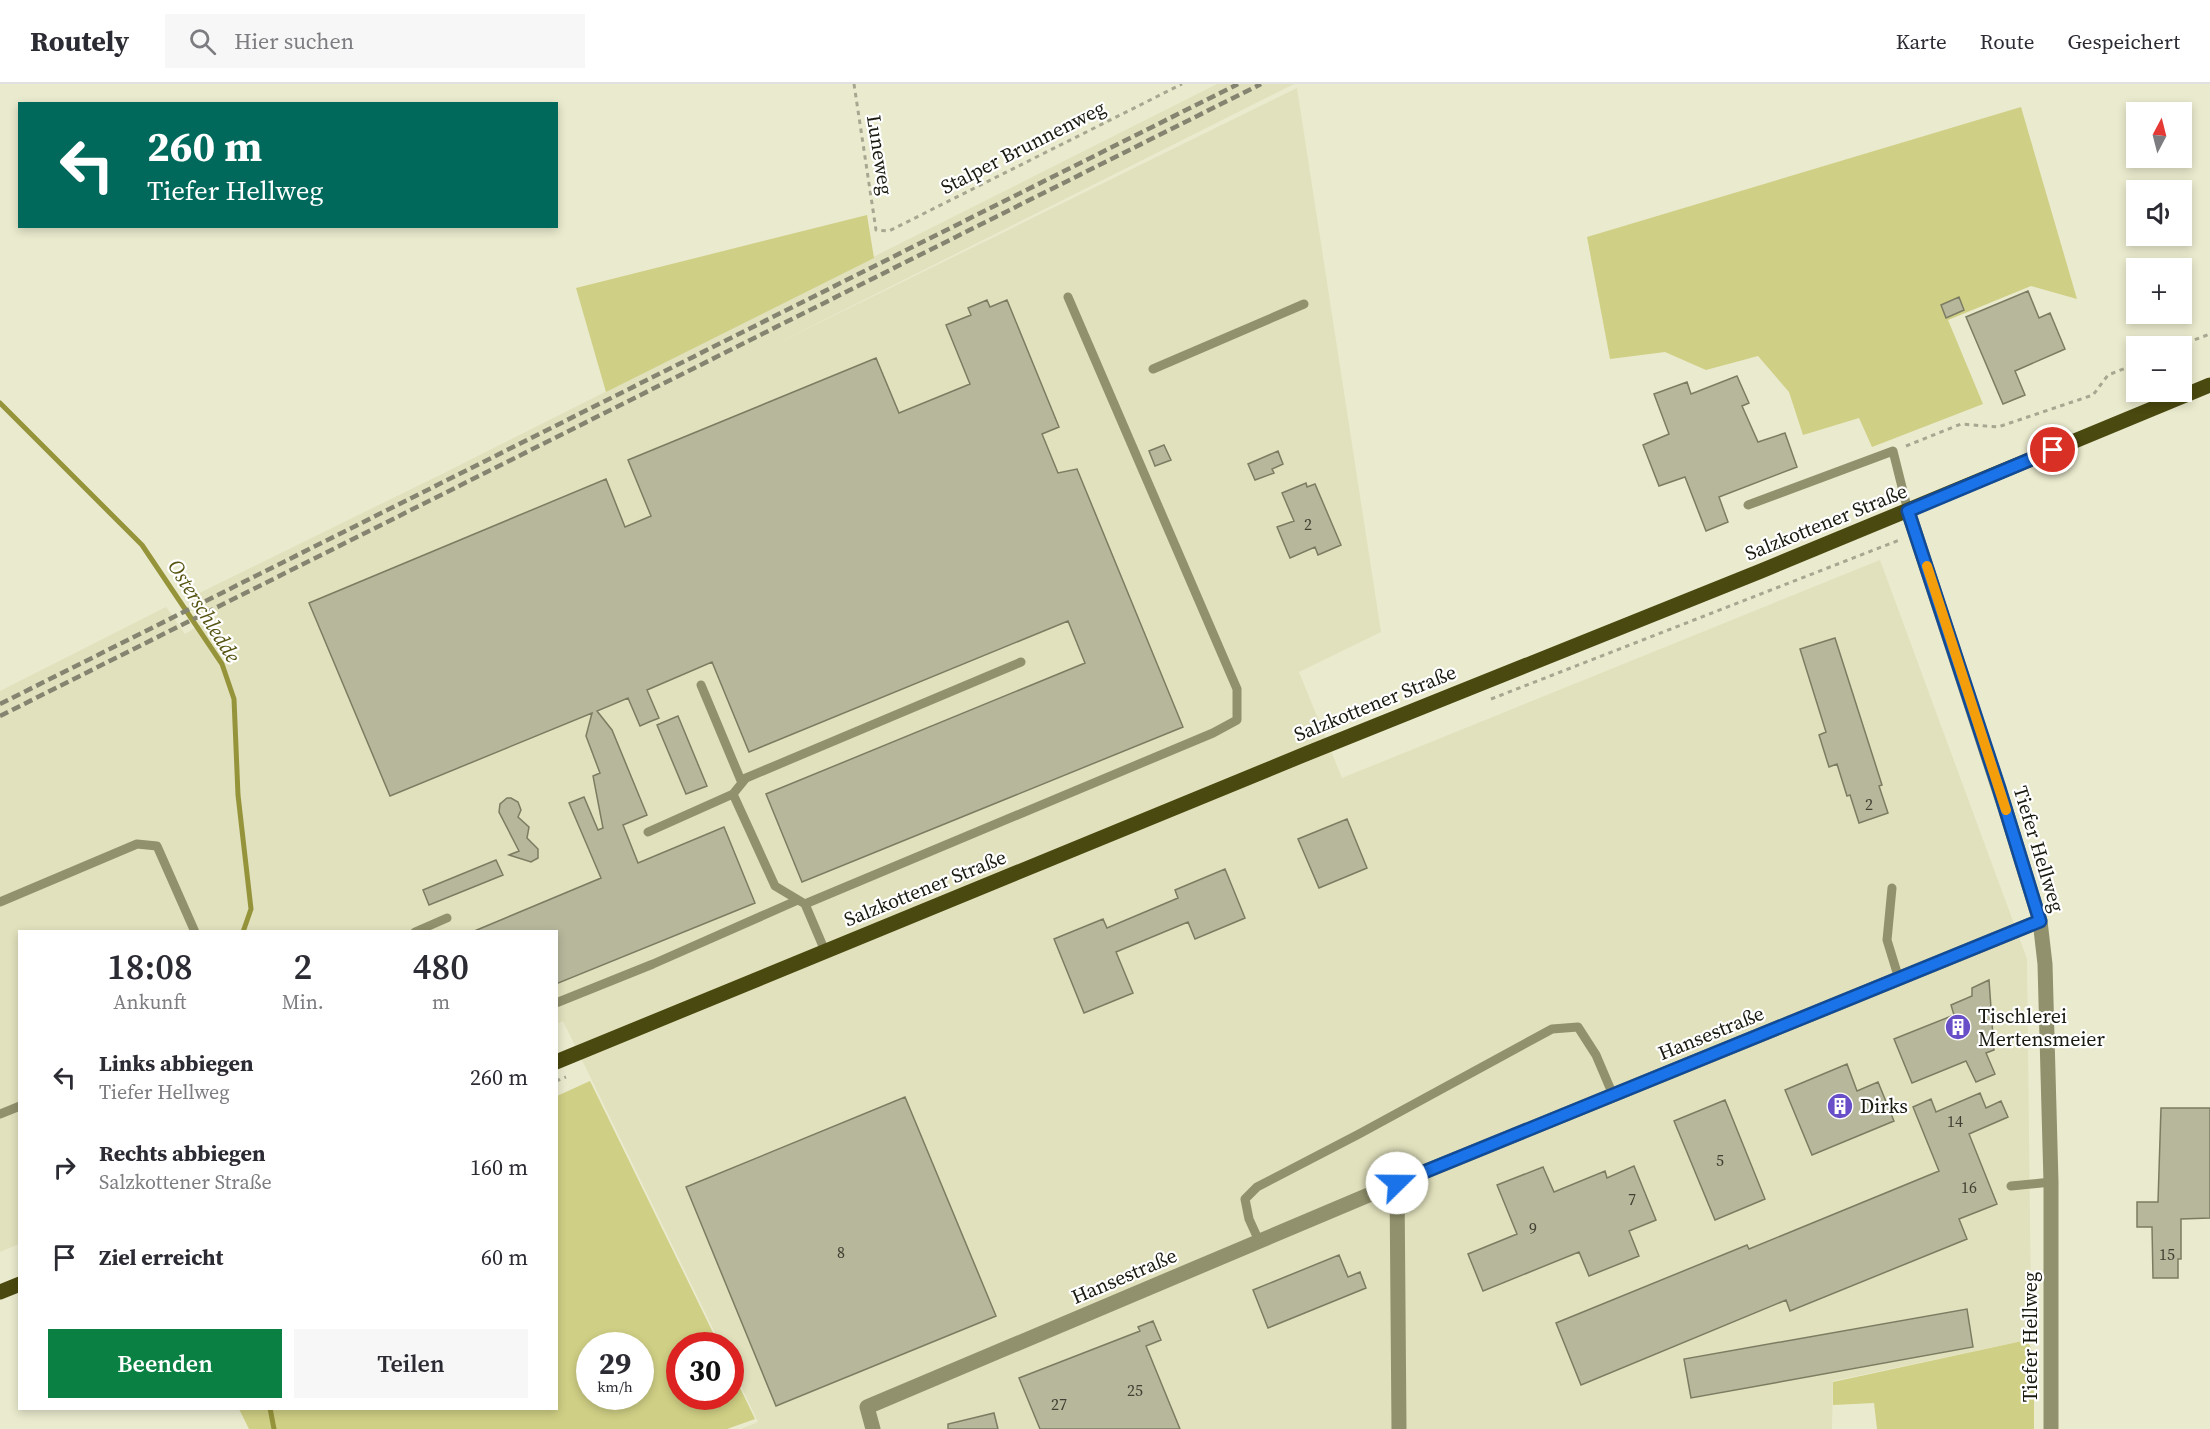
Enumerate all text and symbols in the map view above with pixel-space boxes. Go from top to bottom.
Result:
search box [165,14,585,68]
text: Routely [30,22,129,60]
icon: search [186,25,219,58]
text: Hier suchen [234,26,354,56]
text: Karte [1896,27,1947,56]
text: Route [1980,27,2034,56]
text: Gespeichert [2067,27,2180,56]
street label: Stalper Brunnenweg [936,93,1110,201]
north arrow [2126,102,2192,168]
map controls [2126,102,2192,402]
street label: Luneweg [860,113,900,197]
text: 260 m [147,117,262,175]
icon: left [48,126,126,204]
text: Tiefer Hellweg [147,172,323,209]
button: sound [2126,180,2192,246]
button: + [2126,258,2192,324]
button: − [2126,336,2192,402]
pin [2027,424,2078,475]
icon: arrive [2036,433,2069,466]
street label: Salzkottener Straße [1741,477,1911,567]
house number: 2 [1304,513,1312,535]
water label: Osterschledde [161,554,248,668]
street label: Salzkottener Straße [1290,658,1460,748]
street label: Tiefer Hellweg [2007,782,2071,916]
house number: 2 [1865,793,1873,815]
street label: Salzkottener Straße [840,843,1010,933]
text: 18:08 [107,942,193,991]
text: 2 [293,942,312,991]
text: 480 [413,942,469,991]
text: Ankunft [113,988,186,1016]
text: Min. [282,988,324,1016]
text: m [432,988,450,1016]
street label: Hansestraße [1654,999,1768,1067]
place label: Tischlerei Mertensmeier [1978,1002,2106,1053]
building icon: Tischlerei Mertensmeier [1943,1012,1973,1042]
text: Links abbiegen [99,1048,254,1078]
icon: left [48,1061,81,1094]
text: 260 m [470,1062,528,1092]
text: Tiefer Hellweg [99,1078,230,1106]
building icon: Dirks [1825,1091,1855,1121]
place label: Dirks [1860,1092,1908,1120]
house number: 14 [1947,1110,1963,1132]
text: Rechts abbiegen [99,1138,266,1168]
house number: 5 [1716,1149,1724,1171]
icon: right [48,1151,81,1184]
position arrow [1365,1151,1429,1215]
text: 160 m [470,1152,528,1182]
text: Salzkottener Straße [99,1168,272,1196]
house number: 16 [1961,1176,1977,1198]
house number: 7 [1628,1188,1636,1210]
house number: 9 [1529,1217,1537,1239]
icon: arrive [48,1241,81,1274]
house number: 8 [837,1241,845,1263]
street label: Hansestraße [1067,1241,1181,1311]
text: Ziel erreicht [99,1242,223,1272]
text: 60 m [481,1242,528,1272]
house number: 15 [2159,1243,2175,1265]
street label: Tiefer Hellweg [2016,1272,2044,1402]
button: Beenden [48,1329,282,1398]
button: Teilen [294,1329,528,1398]
speed limit sign: 30 [666,1332,744,1410]
text: 29 [599,1343,631,1384]
text: km/h [597,1376,633,1397]
house number: 25 [1127,1379,1143,1401]
house number: 27 [1051,1393,1067,1415]

